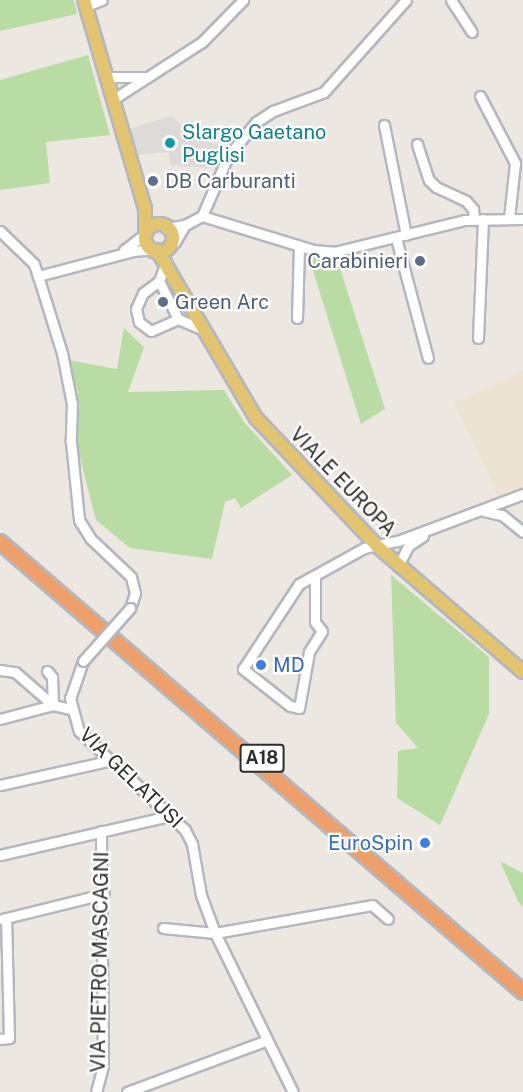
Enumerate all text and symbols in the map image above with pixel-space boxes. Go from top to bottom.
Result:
place label: Slargo Gaetano Puglisi [182,120,326,167]
marker: Slargo Gaetano Puglisi [163,136,177,150]
place label: DB Carburanti [165,169,296,193]
marker: DB Carburanti [146,174,160,188]
place label: Carabinieri [307,249,408,273]
marker: Carabinieri [413,254,427,268]
place label: Green Arc [175,290,269,314]
marker: Green Arc [156,295,170,309]
street label: VIALE EUROPA [285,422,401,542]
place label: MD [273,653,305,677]
marker: MD [254,658,268,672]
street label: VIA GELATUSI [74,723,188,833]
road number: A18 [240,743,284,773]
place label: EuroSpin [328,831,413,855]
marker: EuroSpin [418,836,432,850]
street label: VIA PIETRO MASCAGNI [86,851,114,1073]

